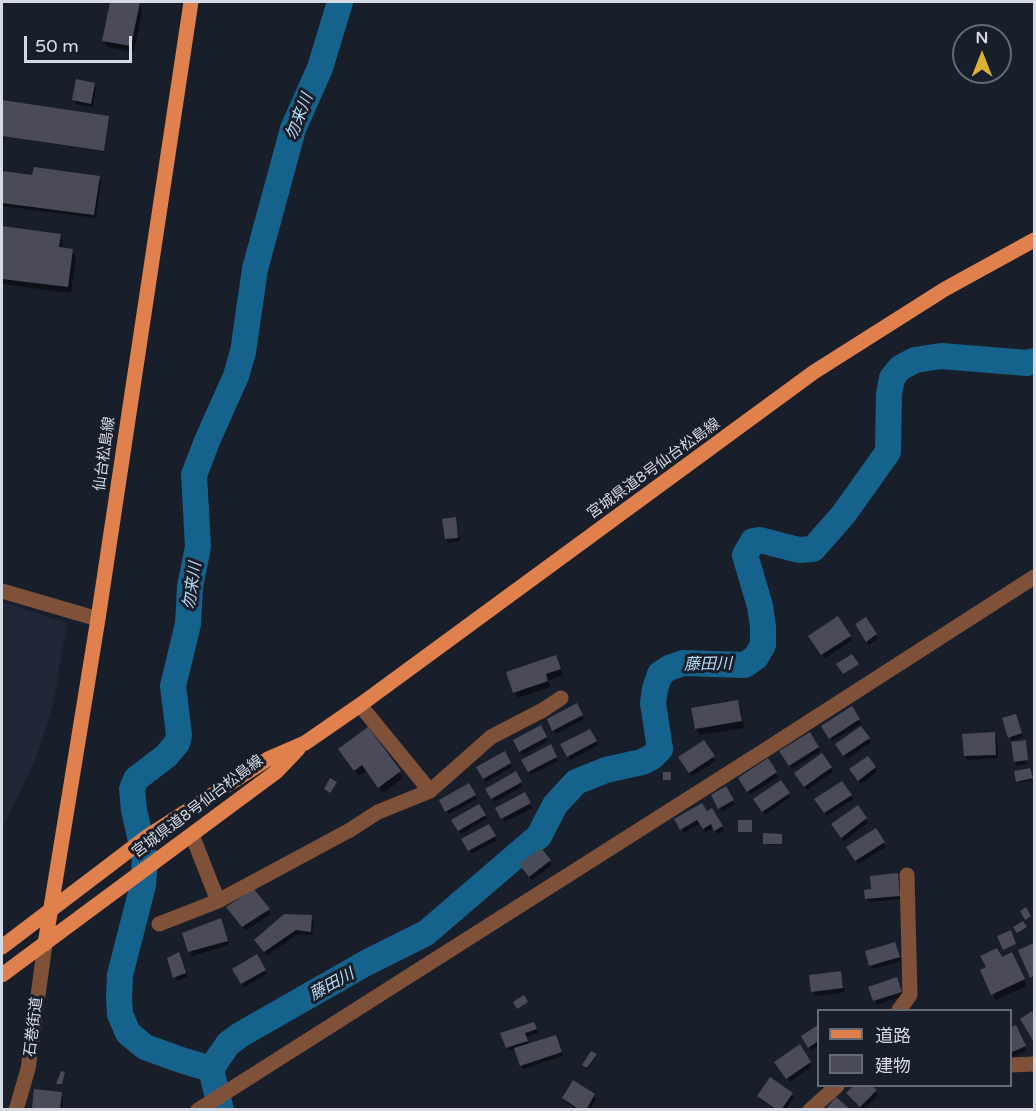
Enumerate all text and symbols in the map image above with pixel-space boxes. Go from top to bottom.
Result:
scale bar [27,24,135,62]
north arrow [952,24,1012,84]
text: N [976,28,988,48]
text: 50 m [35,35,79,57]
water label: 勿来川 [282,91,318,143]
street label: 宮城県道8号仙台松島線 [584,415,724,523]
street label: 仙台松島線 [91,416,119,492]
water label: 勿来川 [180,561,206,611]
water label: 藤田川 [684,655,732,675]
street label: 宮城県道8号仙台松島線 [129,752,267,862]
water label: 藤田川 [306,965,358,1005]
street label: 石巻街道 [21,996,47,1058]
legend [817,1009,1012,1087]
text: 道路 [875,1025,911,1047]
text: 建物 [875,1055,911,1077]

